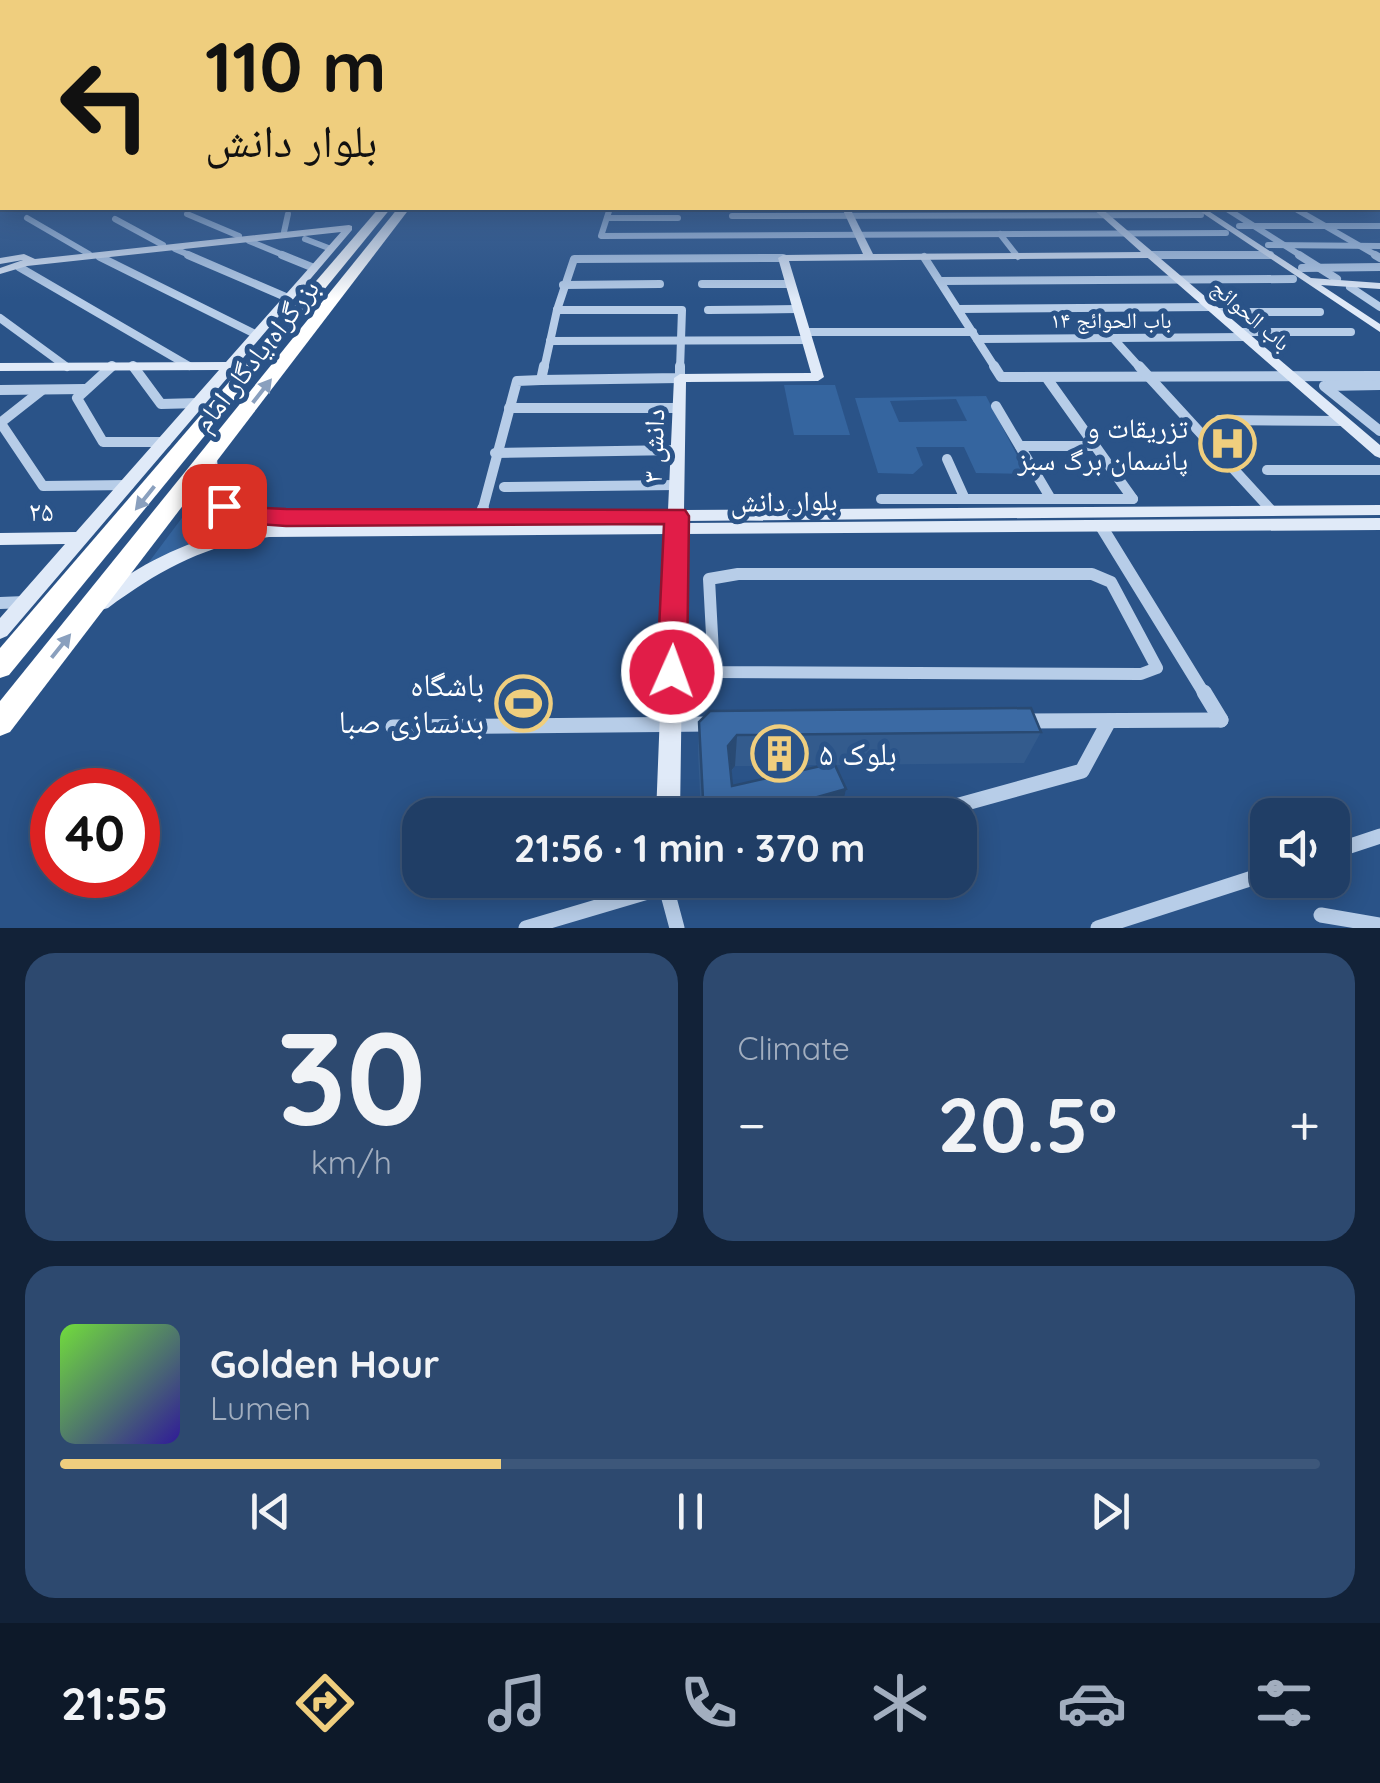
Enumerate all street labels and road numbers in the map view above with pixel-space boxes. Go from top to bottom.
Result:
street label: بزرگراه یادگار امام [185,271,328,439]
street label: باب الحوائج [1206,273,1296,357]
street label: باب الحوائج ۱۴ [1050,306,1172,334]
street label: دانش ۳ [634,408,672,484]
street label: بلوار دانش [730,482,838,520]
street label: ۲۵ [28,493,54,528]

